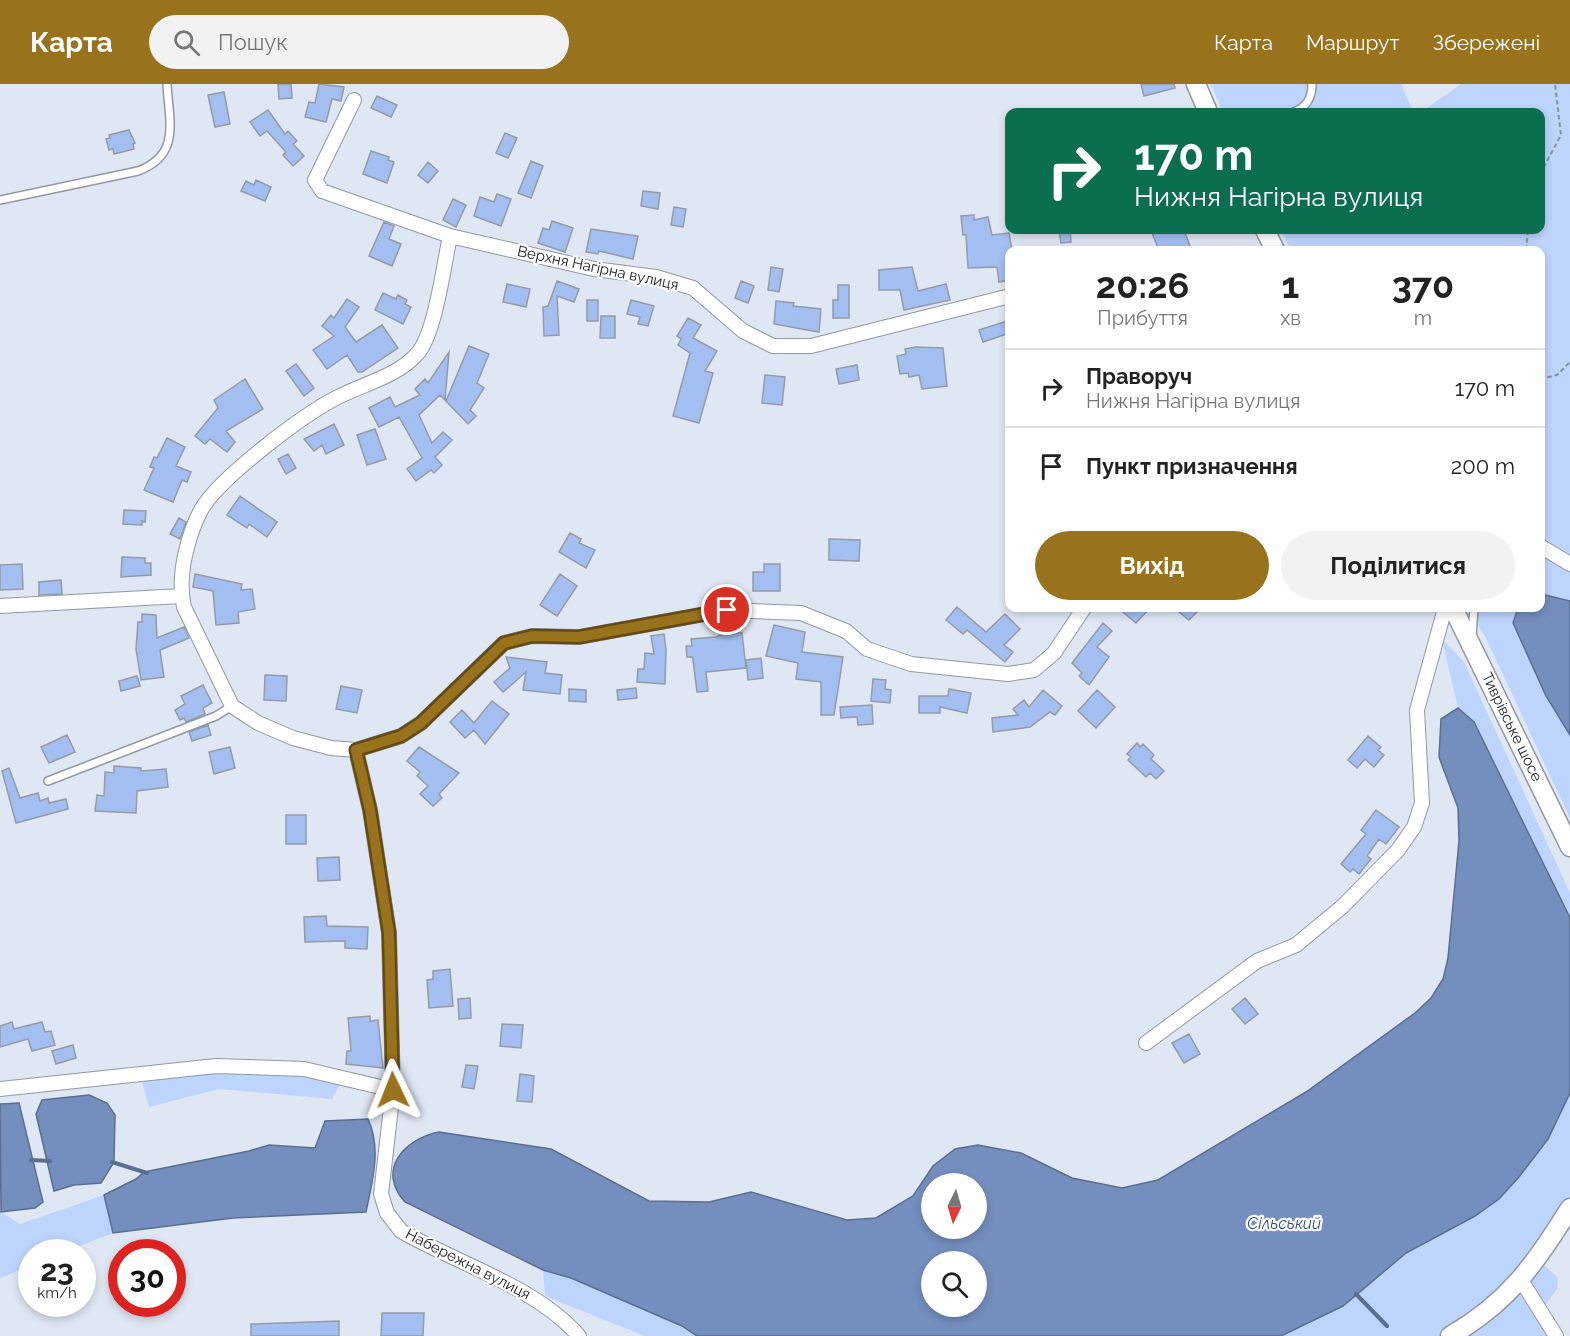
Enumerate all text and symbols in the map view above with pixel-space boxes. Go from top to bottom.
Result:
search box [149,15,569,69]
text: Карта [30,26,113,59]
icon: search [170,26,203,59]
text: Пошук [218,29,288,55]
text: Карта [1214,30,1273,55]
text: Маршрут [1306,30,1399,55]
text: Збережені [1432,30,1540,55]
text: 170 m [1134,131,1253,180]
icon: right [1035,132,1113,210]
text: Нижня Нагірна вулиця [1134,181,1423,212]
street label: Верхня Нагірна вулиця [516,242,680,294]
text: 20:26 [1096,264,1189,306]
text: 1 [1282,264,1299,306]
text: 370 [1392,264,1454,306]
text: Прибуття [1097,306,1188,330]
text: хв [1280,306,1301,330]
text: m [1414,306,1432,330]
text: Праворуч [1086,363,1192,389]
icon: right [1035,372,1068,405]
text: 170 m [1455,375,1515,401]
text: Нижня Нагірна вулиця [1086,389,1300,413]
icon: arrive [1035,450,1068,483]
text: Пункт призначення [1086,453,1298,479]
text: 200 m [1451,453,1515,479]
button: Вихід [1035,531,1269,600]
button: Поділитися [1281,531,1515,600]
pin [701,584,752,635]
icon: arrive [710,593,743,626]
street label: Тиврівське шосе [1478,670,1546,784]
position arrow [361,1058,425,1122]
north arrow [921,1173,987,1239]
map controls [921,1173,987,1317]
water label: Сільський [1247,1214,1321,1233]
street label: Набережна вулиця [403,1225,533,1303]
speed limit sign: 30 [108,1239,186,1317]
button: search [921,1251,987,1317]
text: 23 [40,1253,74,1288]
text: km/h [37,1284,77,1302]

